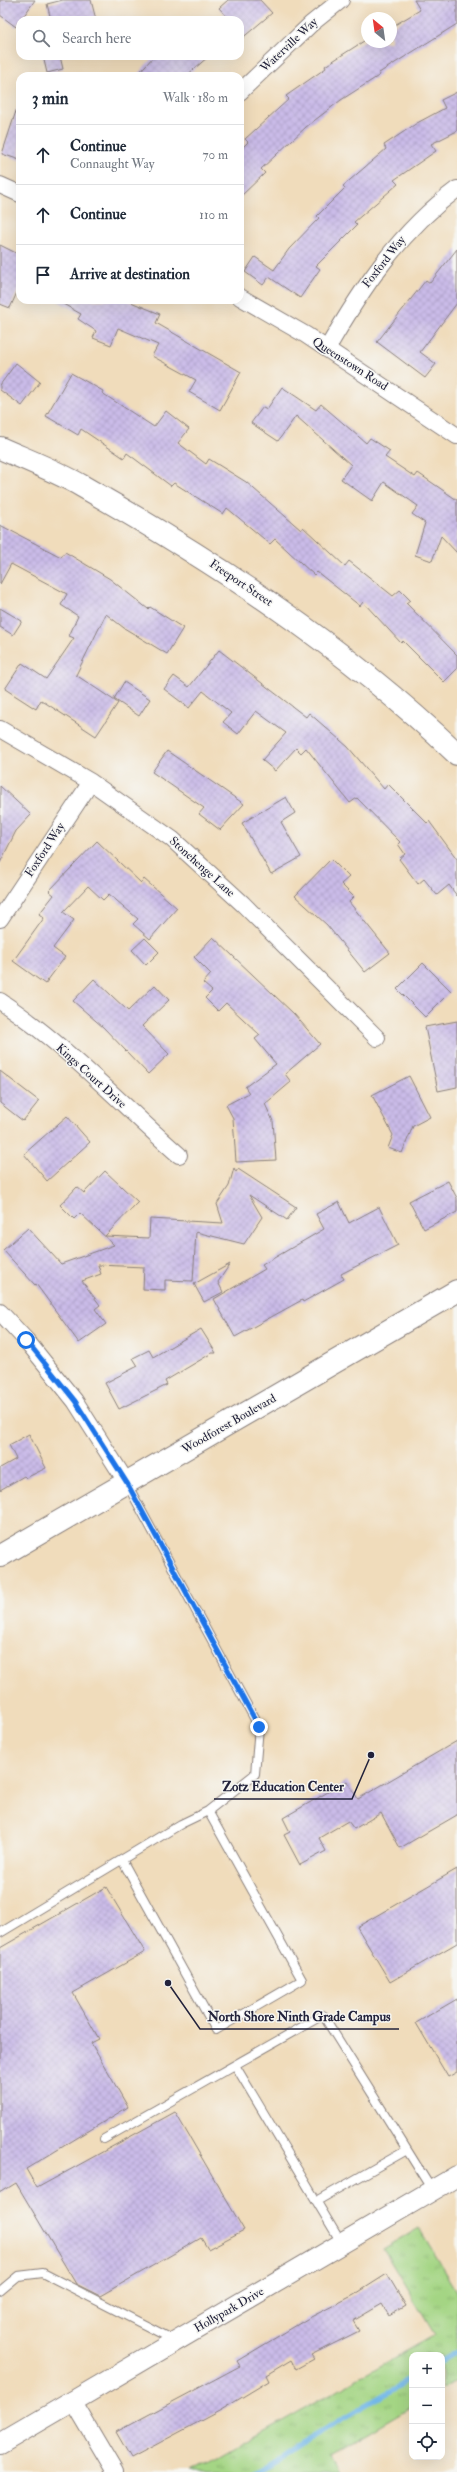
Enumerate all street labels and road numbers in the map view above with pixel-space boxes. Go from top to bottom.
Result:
street label: Waterville Way [257,14,321,76]
street label: Foxford Way [359,232,409,291]
street label: Queenstown Road [309,334,391,394]
street label: Freeport Street [206,556,276,610]
street label: Foxford Way [22,819,69,880]
street label: Stonehenge Lane [166,834,238,900]
street label: Kings Court Drive [53,1040,129,1112]
street label: Woodforest Boulevard [178,1391,279,1458]
street label: Hollypark Drive [191,2284,267,2336]

